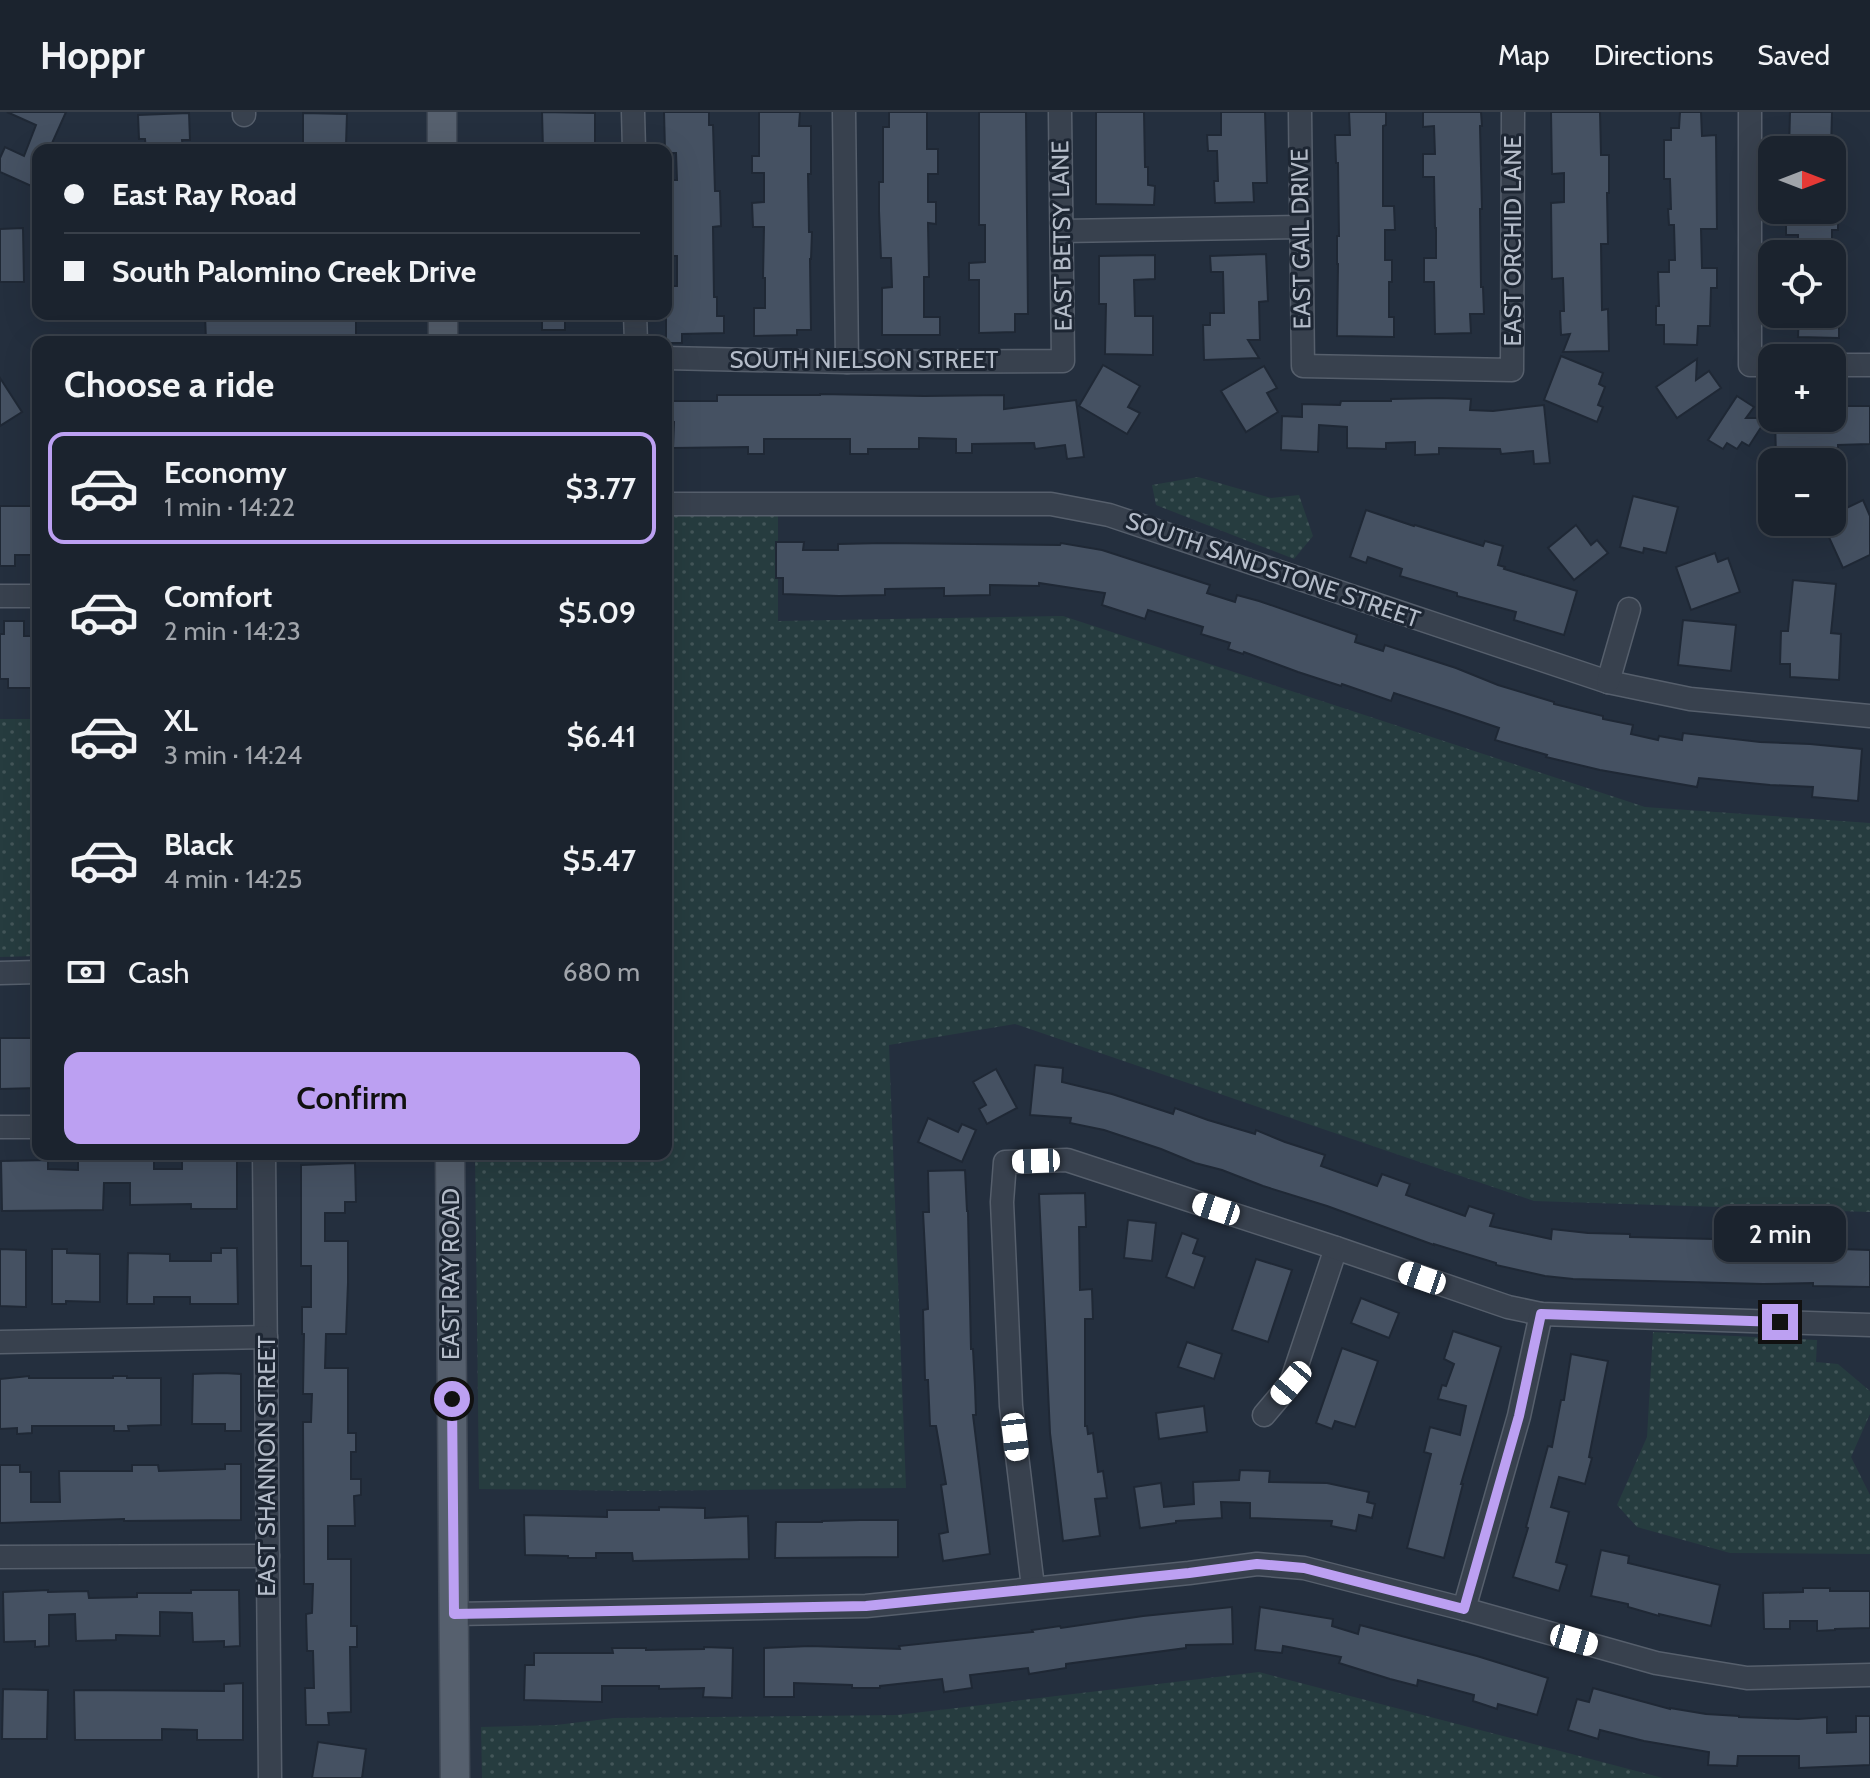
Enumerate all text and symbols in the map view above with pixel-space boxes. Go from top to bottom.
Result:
text: Hoppr [40,32,145,79]
text: Map [1498,38,1550,72]
text: Directions [1594,38,1713,72]
text: Saved [1757,38,1830,72]
street label: EAST ORCHID LANE [1498,136,1527,346]
north arrow [1758,136,1846,224]
map controls [1758,136,1846,536]
street label: EAST BETSY LANE [1045,140,1078,332]
street label: EAST GAIL DRIVE [1284,148,1317,330]
text: East Ray Road [112,176,297,213]
button: locate [1758,240,1846,328]
text: South Palomino Creek Drive [112,253,476,290]
button: + [1758,344,1846,432]
street label: SOUTH NIELSON STREET [730,345,999,374]
text: Choose a ride [64,362,274,406]
button: − [1758,448,1846,536]
icon: car [68,452,140,524]
text: Economy [164,454,287,491]
text: $3.77 [565,470,636,507]
text: 1 min · 14:22 [164,491,295,523]
street label: SOUTH SANDSTONE STREET [1122,505,1424,634]
icon: car [68,576,140,648]
text: Comfort [164,578,272,615]
text: $5.09 [558,594,636,631]
text: 2 min · 14:23 [164,615,301,647]
icon: car [68,700,140,772]
text: XL [164,702,198,739]
text: $6.41 [567,718,636,755]
text: 3 min · 14:24 [164,739,302,771]
icon: car [68,824,140,896]
text: Black [164,826,234,863]
text: $5.47 [562,842,636,879]
text: 4 min · 14:25 [164,863,302,895]
icon: cash [64,950,108,994]
text: Cash [128,954,190,991]
text: 680 m [563,956,640,988]
button: Confirm [64,1052,640,1144]
car [1012,1148,1060,1174]
street label: EAST RAY ROAD [436,1188,465,1360]
car [1189,1190,1243,1228]
callout: 2 min [1714,1206,1846,1262]
text: 2 min [1749,1218,1811,1250]
car [1395,1259,1449,1297]
route end [1762,1304,1798,1340]
street label: EAST SHANNON STREET [252,1335,281,1597]
car [1266,1357,1316,1409]
route start [434,1381,470,1417]
car [1000,1412,1030,1462]
car [1548,1622,1600,1658]

